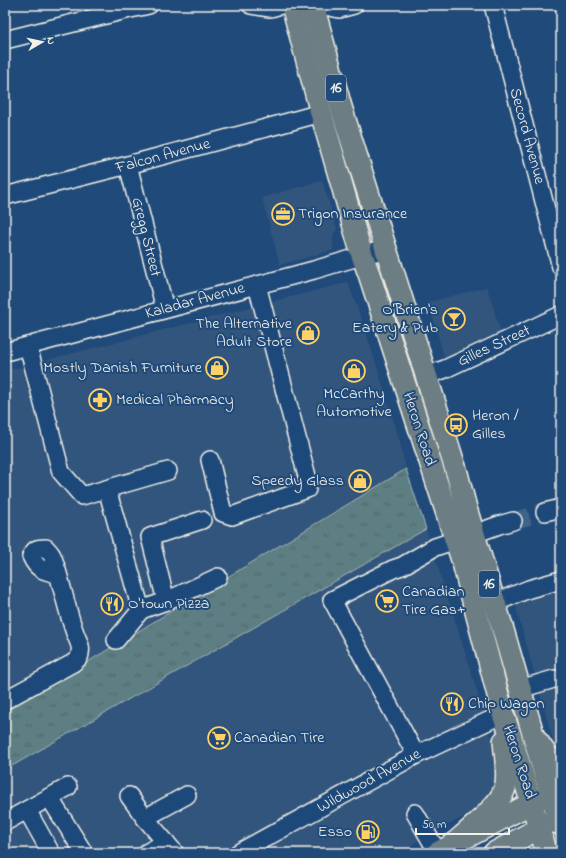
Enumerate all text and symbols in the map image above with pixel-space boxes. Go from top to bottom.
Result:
north arrow [22,22,62,62]
text: N [42,36,59,46]
road number: 16 [326,75,346,101]
street label: Secord Avenue [503,85,552,188]
street label: Falcon Avenue [112,132,214,180]
street label: Gregg Street [125,195,168,280]
office icon: Trigon Insurance [270,201,296,227]
place label: Trigon Insurance [298,202,408,226]
street label: Kaladar Avenue [143,276,248,326]
place label: O'Brien's Eatery & Pub [352,298,439,340]
bar icon: O'Brien's Eatery & Pub [441,306,467,332]
place label: The Alternative Adult Store [195,312,293,354]
street label: Gilles Street [454,318,535,373]
shop icon: The Alternative Adult Store [295,320,321,346]
shop icon: Mostly Danish Furniture [204,355,230,381]
place label: Mostly Danish Furniture [43,356,203,380]
shop icon: McCarthy Automotive [341,358,367,384]
place label: McCarthy Automotive [316,382,393,424]
pharmacy icon: Medical Pharmacy [87,387,113,413]
place label: Medical Pharmacy [116,388,234,412]
street label: Heron Road [396,389,442,469]
place label: Heron / Gilles [472,404,519,446]
bus stop icon: Heron / Gilles [443,412,469,438]
shop icon: Speedy Glass [347,468,373,494]
place label: Speedy Glass [251,469,344,493]
road number: 16 [479,571,499,597]
place label: Canadian Tire Gas+ [402,580,466,622]
supermarket icon: Canadian Tire Gas+ [374,588,400,614]
restaurant icon: O'town Pizza [99,591,125,617]
place label: O'town Pizza [128,592,210,616]
restaurant icon: Chip Wagon [439,691,465,717]
place label: Chip Wagon [468,692,545,716]
street label: Heron Road [496,722,542,802]
supermarket icon: Canadian Tire [206,725,232,751]
place label: Canadian Tire [234,726,325,750]
street label: Wildwood Avenue [313,742,426,820]
scale bar [416,810,509,836]
text: 50 m [422,816,446,834]
fuel station icon: Esso [355,819,381,845]
place label: Esso [318,820,352,844]

